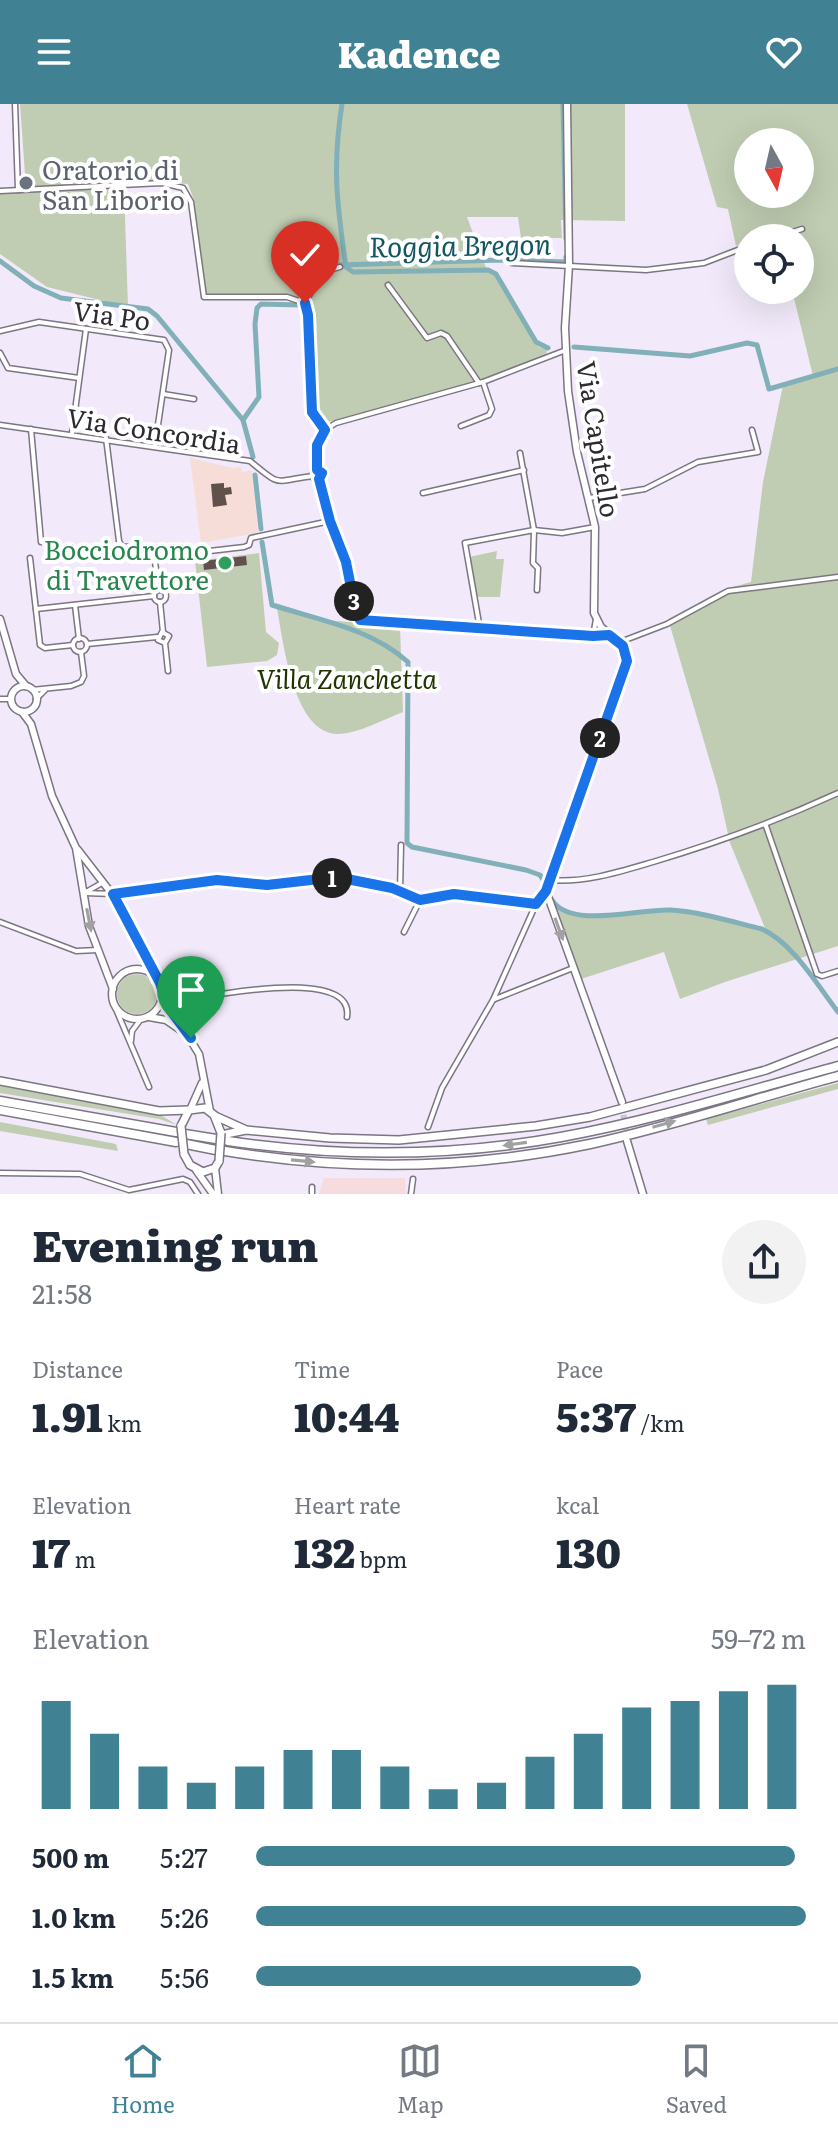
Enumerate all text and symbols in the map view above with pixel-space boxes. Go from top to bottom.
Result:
text: Kadence [337,26,501,79]
icon: menu [32,30,76,74]
icon: heart [762,30,806,74]
north arrow [734,128,814,208]
map controls [734,128,814,304]
place label: Oratorio di San Liborio [42,149,185,218]
marker: Oratorio di San Liborio [17,174,35,192]
pin [271,221,339,303]
water label: Roggia Bregon [368,221,552,267]
button: locate [734,224,814,304]
icon: check [283,233,327,277]
street label: Via Po [71,289,153,339]
street label: Via Capitello [568,358,632,520]
street label: Via Concordia [64,396,244,462]
place label: Bocciodromo di Travettore [44,529,209,598]
marker: Bocciodromo di Travettore [216,554,234,572]
pin: 3 [334,581,374,621]
text: 3 [348,584,360,617]
park label: Villa Zanchetta [257,658,437,697]
pin: 2 [580,718,620,758]
text: 2 [594,721,606,754]
pin: 1 [312,858,352,898]
text: 1 [327,861,337,894]
one-way arrow [83,908,95,933]
one-way arrow [553,917,566,941]
pin [157,956,225,1038]
icon: arrive [169,968,213,1012]
one-way arrow [653,1117,677,1130]
one-way arrow [503,1138,528,1151]
one-way arrow [291,1155,316,1168]
text: Evening run [32,1210,318,1276]
button: share [722,1220,806,1304]
text: 21:58 [32,1273,92,1312]
text: Distance [32,1352,123,1385]
text: Time [294,1352,350,1385]
text: Pace [556,1352,603,1385]
text: 1.91 [32,1385,103,1444]
text: 10:44 [294,1385,399,1444]
text: 5:37 [556,1385,636,1444]
text: km [103,1406,142,1439]
text: /km [636,1406,685,1439]
text: Elevation [32,1488,131,1521]
text: Heart rate [294,1488,401,1521]
text: kcal [556,1488,599,1521]
text: 17 [32,1521,70,1580]
text: 132 [294,1521,355,1580]
text: 130 [556,1521,621,1580]
text: m [70,1542,96,1575]
text: bpm [355,1542,407,1575]
text: Elevation [32,1618,150,1657]
text: 59–72 m [711,1618,806,1657]
text: 500 m [32,1837,109,1876]
text: 5:27 [160,1837,208,1876]
text: 1.0 km [32,1897,116,1936]
text: 5:26 [160,1897,209,1936]
text: 1.5 km [32,1957,114,1996]
text: 5:56 [160,1957,209,1996]
tab: Home [111,2039,175,2120]
tab: Map [397,2039,444,2120]
tab: Saved [666,2039,727,2120]

